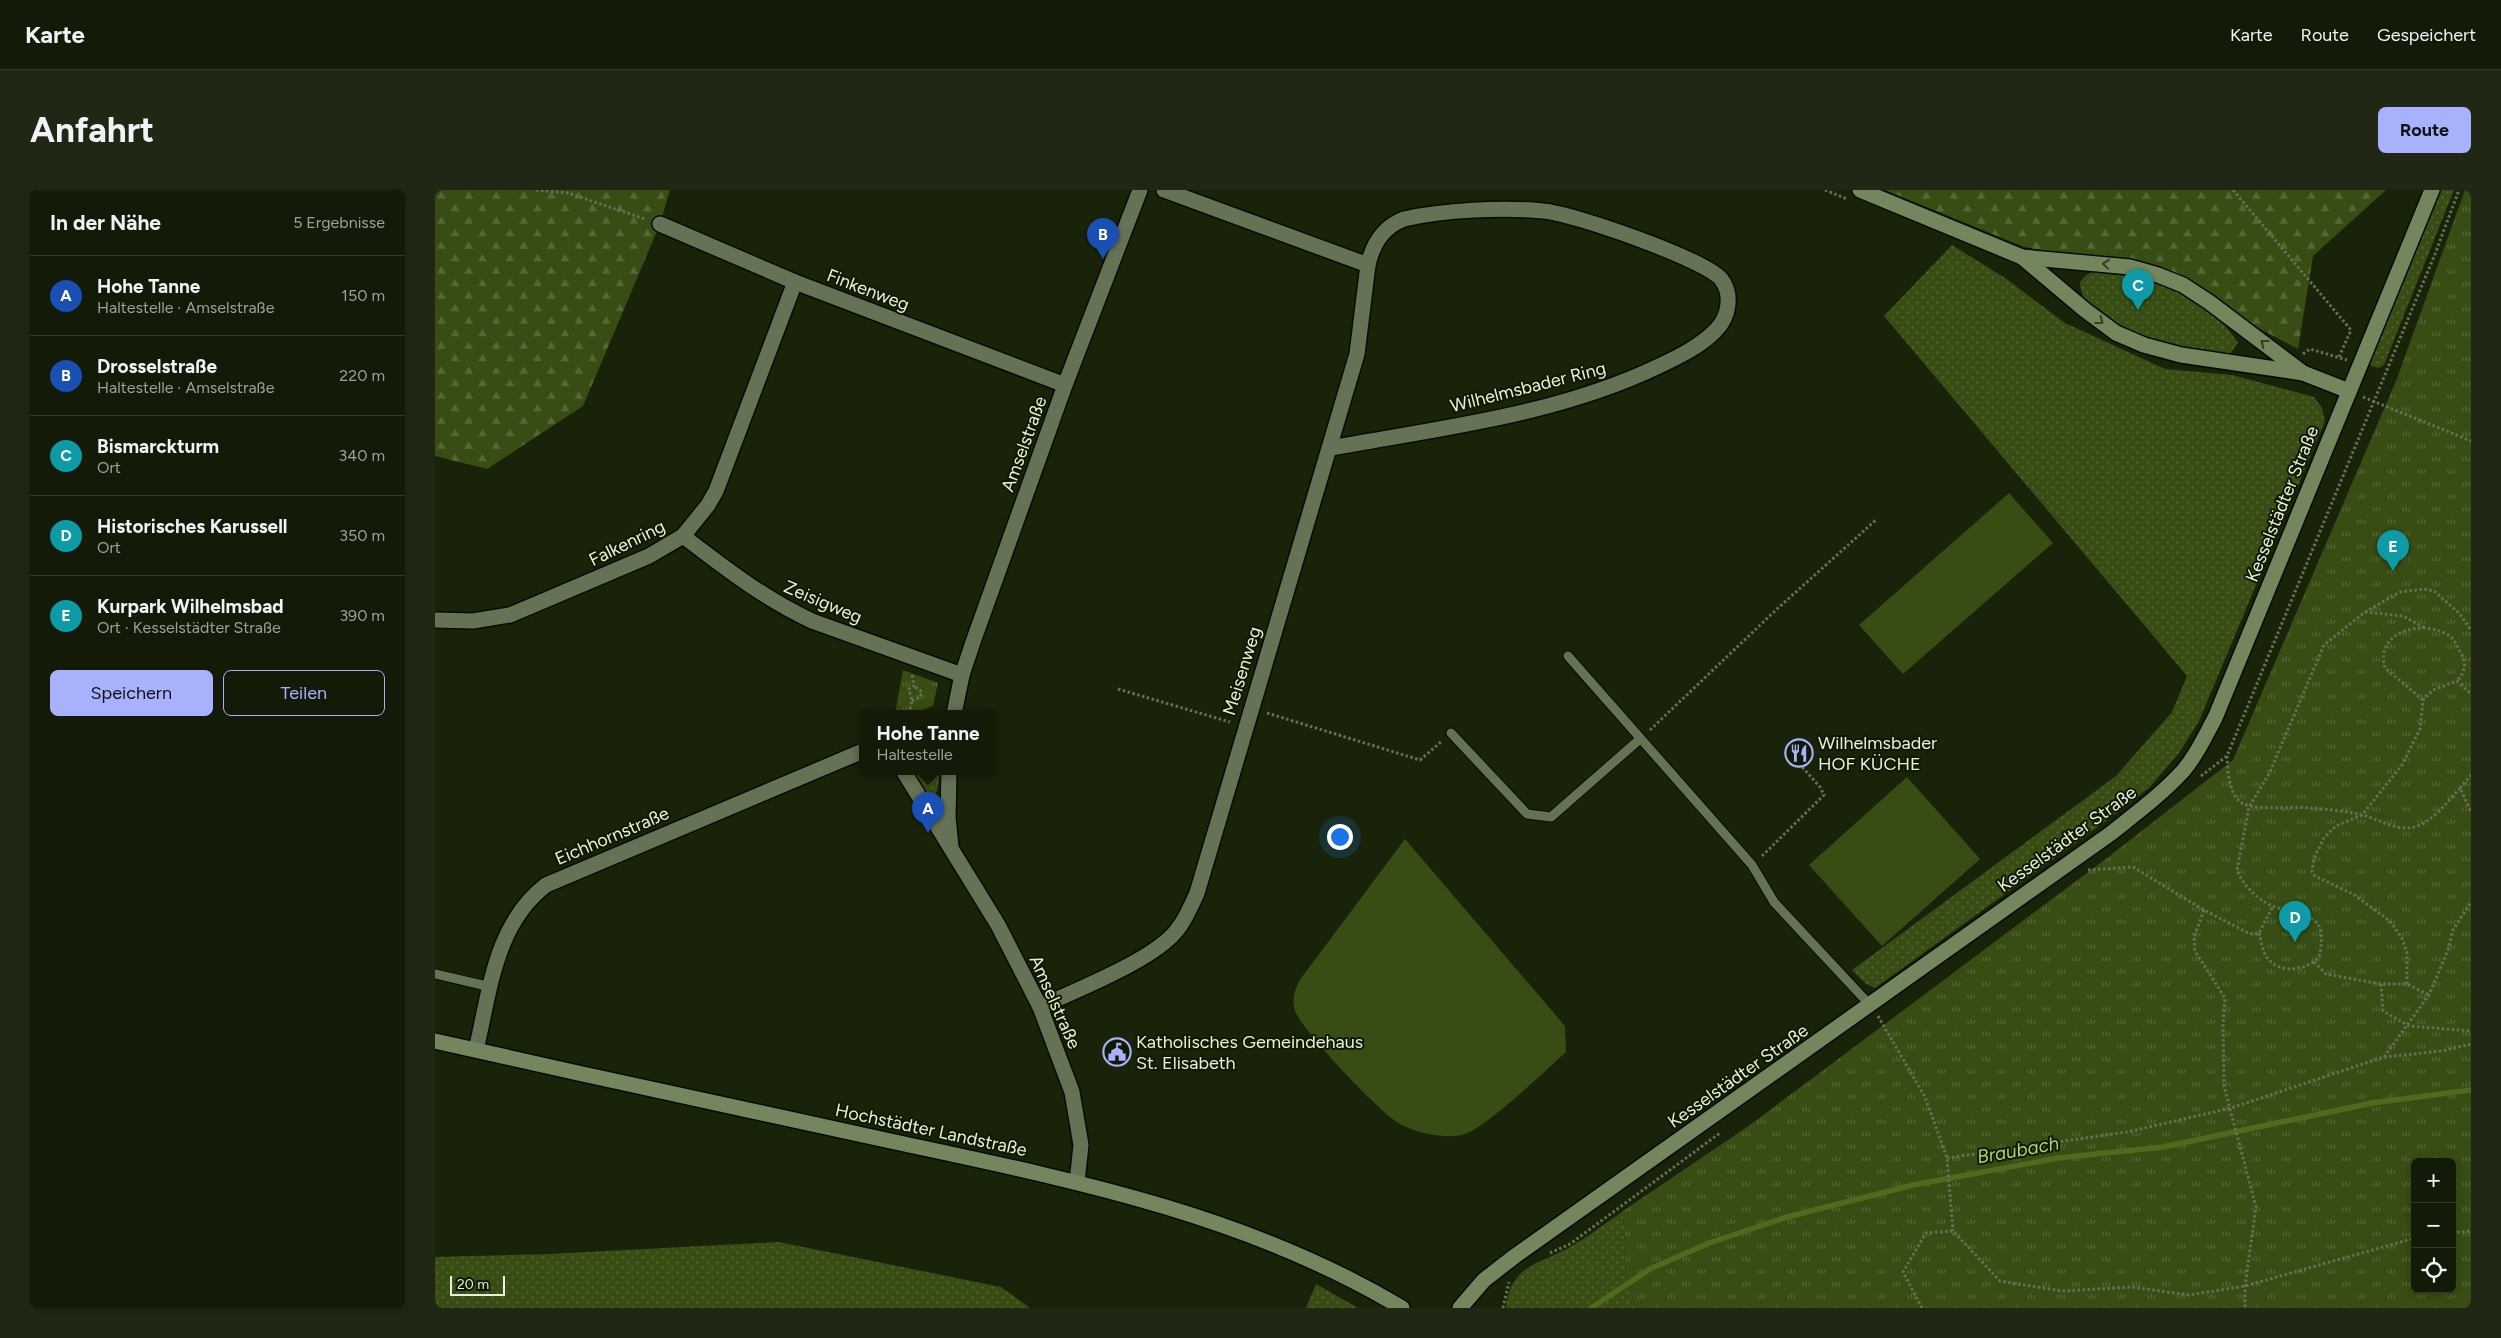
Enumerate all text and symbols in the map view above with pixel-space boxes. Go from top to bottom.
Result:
text: Karte [25,20,85,49]
text: Karte [2230,24,2273,46]
text: Route [2301,24,2349,46]
text: Gespeichert [2377,24,2476,46]
button: Route [2378,107,2471,153]
text: Anfahrt [30,109,154,151]
text: In der Nähe [50,210,161,235]
text: 5 Ergebnisse [293,213,385,232]
pin: B [1087,218,1119,259]
one-way arrow [2102,259,2110,270]
street label: Finkenweg [824,264,912,316]
pin: C [2122,269,2154,310]
text: Hohe Tanne [97,275,200,298]
text: A [60,286,72,305]
text: 150 m [341,286,385,305]
text: Haltestelle · Amselstraße [97,298,274,317]
one-way arrow [2094,315,2104,324]
one-way arrow [2261,341,2270,349]
text: Drosselstraße [97,355,217,378]
street label: Wilhelmsbader Ring [1448,357,1608,417]
text: B [61,366,71,385]
text: 220 m [339,366,385,385]
text: Haltestelle · Amselstraße [97,378,274,397]
street label: Amselstraße [997,393,1052,495]
street label: Kesselstädter Straße [2241,423,2323,585]
text: Bismarckturm [97,435,219,458]
text: C [60,446,72,465]
text: 340 m [339,446,385,465]
text: Ort [97,458,121,477]
text: Historisches Karussell [97,515,288,538]
street label: Falkenring [585,515,669,571]
text: D [60,526,72,545]
text: 350 m [339,526,385,545]
pin: E [2377,530,2409,571]
text: Ort [97,538,121,557]
street label: Zeisigweg [781,576,865,628]
text: Kurpark Wilhelmsbad [97,595,284,618]
text: E [61,606,71,625]
text: 390 m [339,606,385,625]
text: Ort · Kesselstädter Straße [97,618,281,637]
street label: Meisenweg [1218,624,1266,718]
button: Speichern [50,670,213,716]
button: Teilen [223,670,385,716]
popup [859,710,997,775]
text: Hohe Tanne [876,722,980,745]
place label: Wilhelmsbader HOF KÜCHE [1818,732,1937,775]
restaurant icon: Wilhelmsbader HOF KÜCHE [1784,738,1814,768]
text: Haltestelle [876,745,953,764]
street label: Kesselstädter Straße [1993,781,2141,897]
pin: A [912,792,944,833]
street label: Eichhornstraße [552,802,672,870]
your location [1327,824,1353,850]
pin: D [2279,901,2311,942]
street label: Amselstraße [1025,952,1085,1052]
street label: Kesselstädter Straße [1664,1019,1813,1133]
place label: Katholisches Gemeindehaus St. Elisabeth [1136,1031,1363,1074]
public building icon: Katholisches Gemeindehaus St. Elisabeth [1102,1037,1132,1067]
street label: Hochstädter Landstraße [833,1099,1029,1161]
water label: Braubach [1975,1131,2061,1169]
map controls [2411,1158,2456,1293]
button: + [2411,1158,2456,1203]
button: − [2411,1203,2456,1248]
button: locate [2411,1248,2456,1293]
scale bar [450,1273,505,1296]
text: 20 m [457,1276,489,1293]

